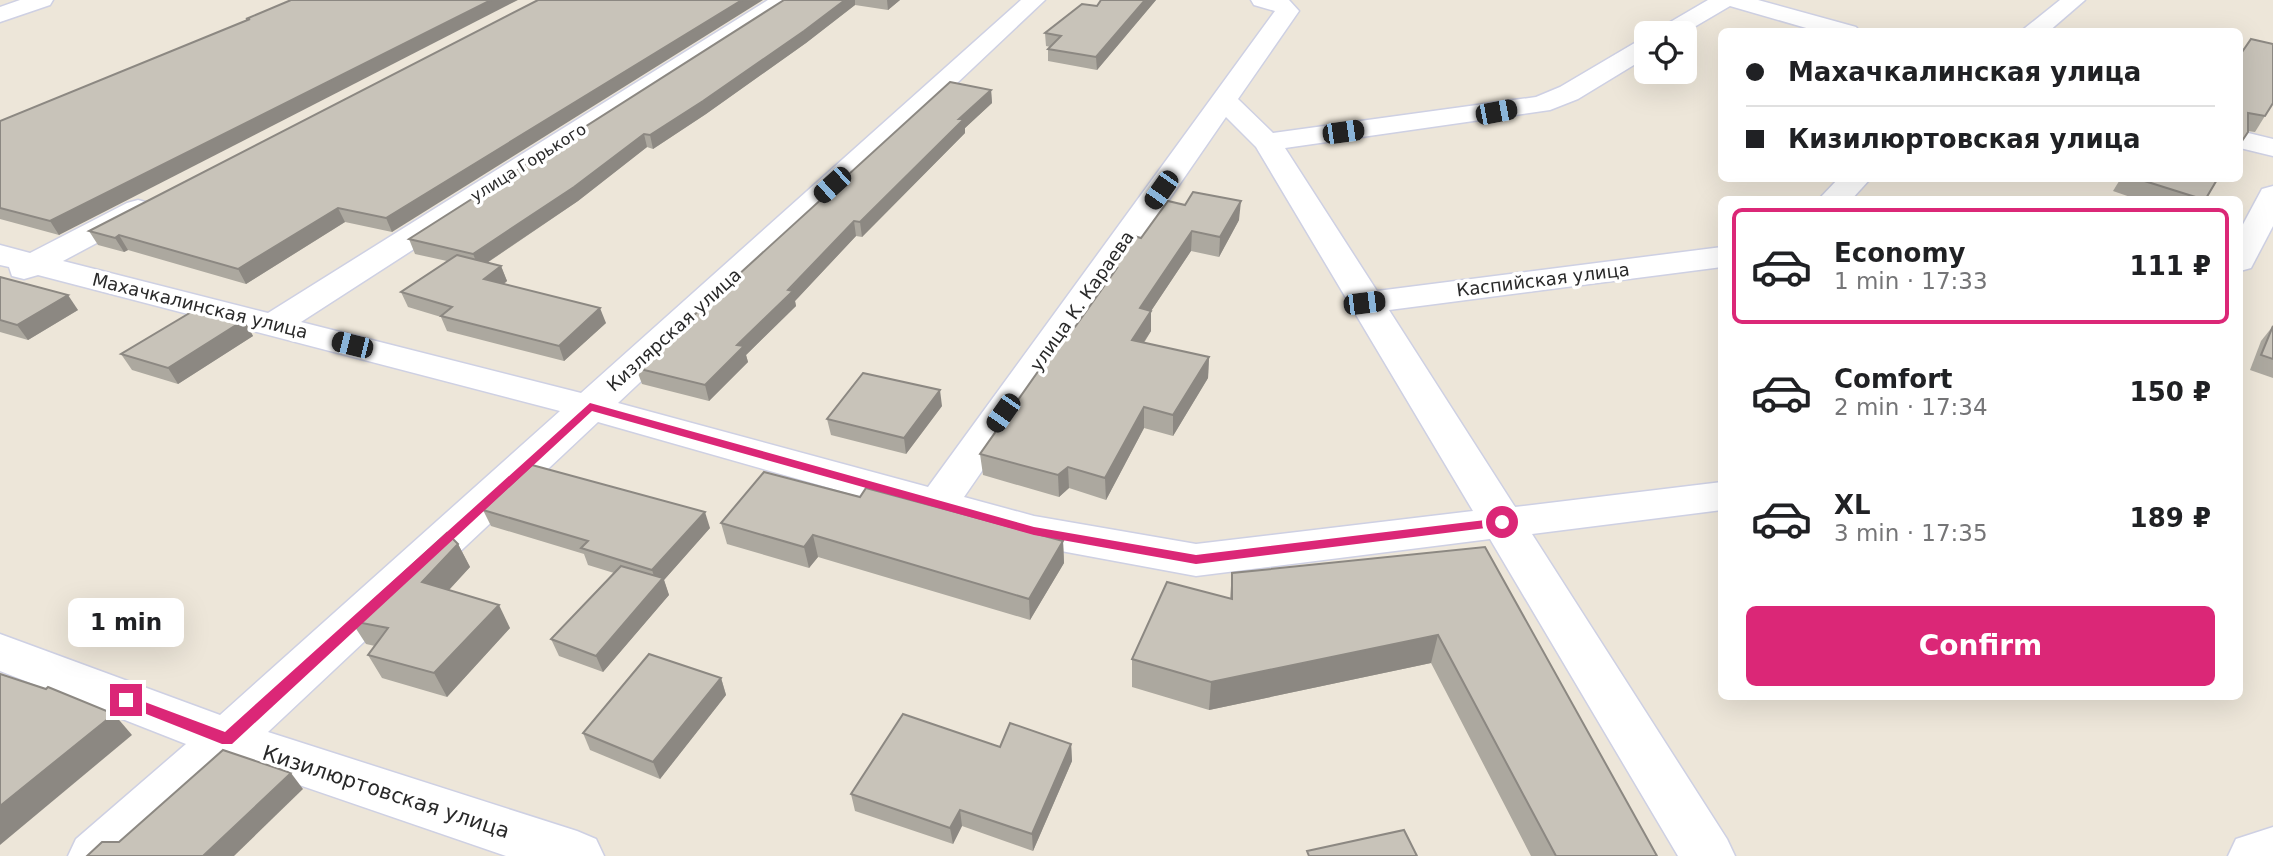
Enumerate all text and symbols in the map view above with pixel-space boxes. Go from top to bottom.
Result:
map controls [1634,21,1697,84]
button: locate [1634,21,1697,84]
text: Махачкалинская улица [1788,57,2141,87]
car [1474,98,1519,126]
street label: улица Горького [467,119,590,206]
car [1321,119,1366,145]
text: Кизилюртовская улица [1788,124,2141,154]
car [810,163,855,207]
car [1141,167,1182,213]
street label: улица К. Караева [1025,227,1138,375]
icon: car [1750,235,1813,298]
text: Economy [1834,238,1965,268]
text: 111 ₽ [2130,251,2211,281]
street label: Каспийская улица [1455,258,1631,301]
street label: Кизлярская улица [602,264,745,395]
text: 1 min · 17:33 [1834,268,1988,294]
street label: Махачкалинская улица [90,269,310,342]
car [1342,290,1387,316]
car [330,330,375,360]
icon: car [1750,361,1813,424]
text: Comfort [1834,364,1952,394]
text: 150 ₽ [2130,377,2211,407]
car [983,390,1024,436]
text: 2 min · 17:34 [1834,394,1988,420]
icon: car [1750,487,1813,550]
text: XL [1834,490,1871,520]
text: 189 ₽ [2130,503,2211,533]
route start [1486,506,1518,538]
text: 3 min · 17:35 [1834,520,1988,546]
callout: 1 min [68,598,184,648]
button: Confirm [1746,606,2215,686]
text: 1 min [90,609,162,635]
route end [110,684,142,716]
street label: Кизилюртовская улица [259,741,513,843]

